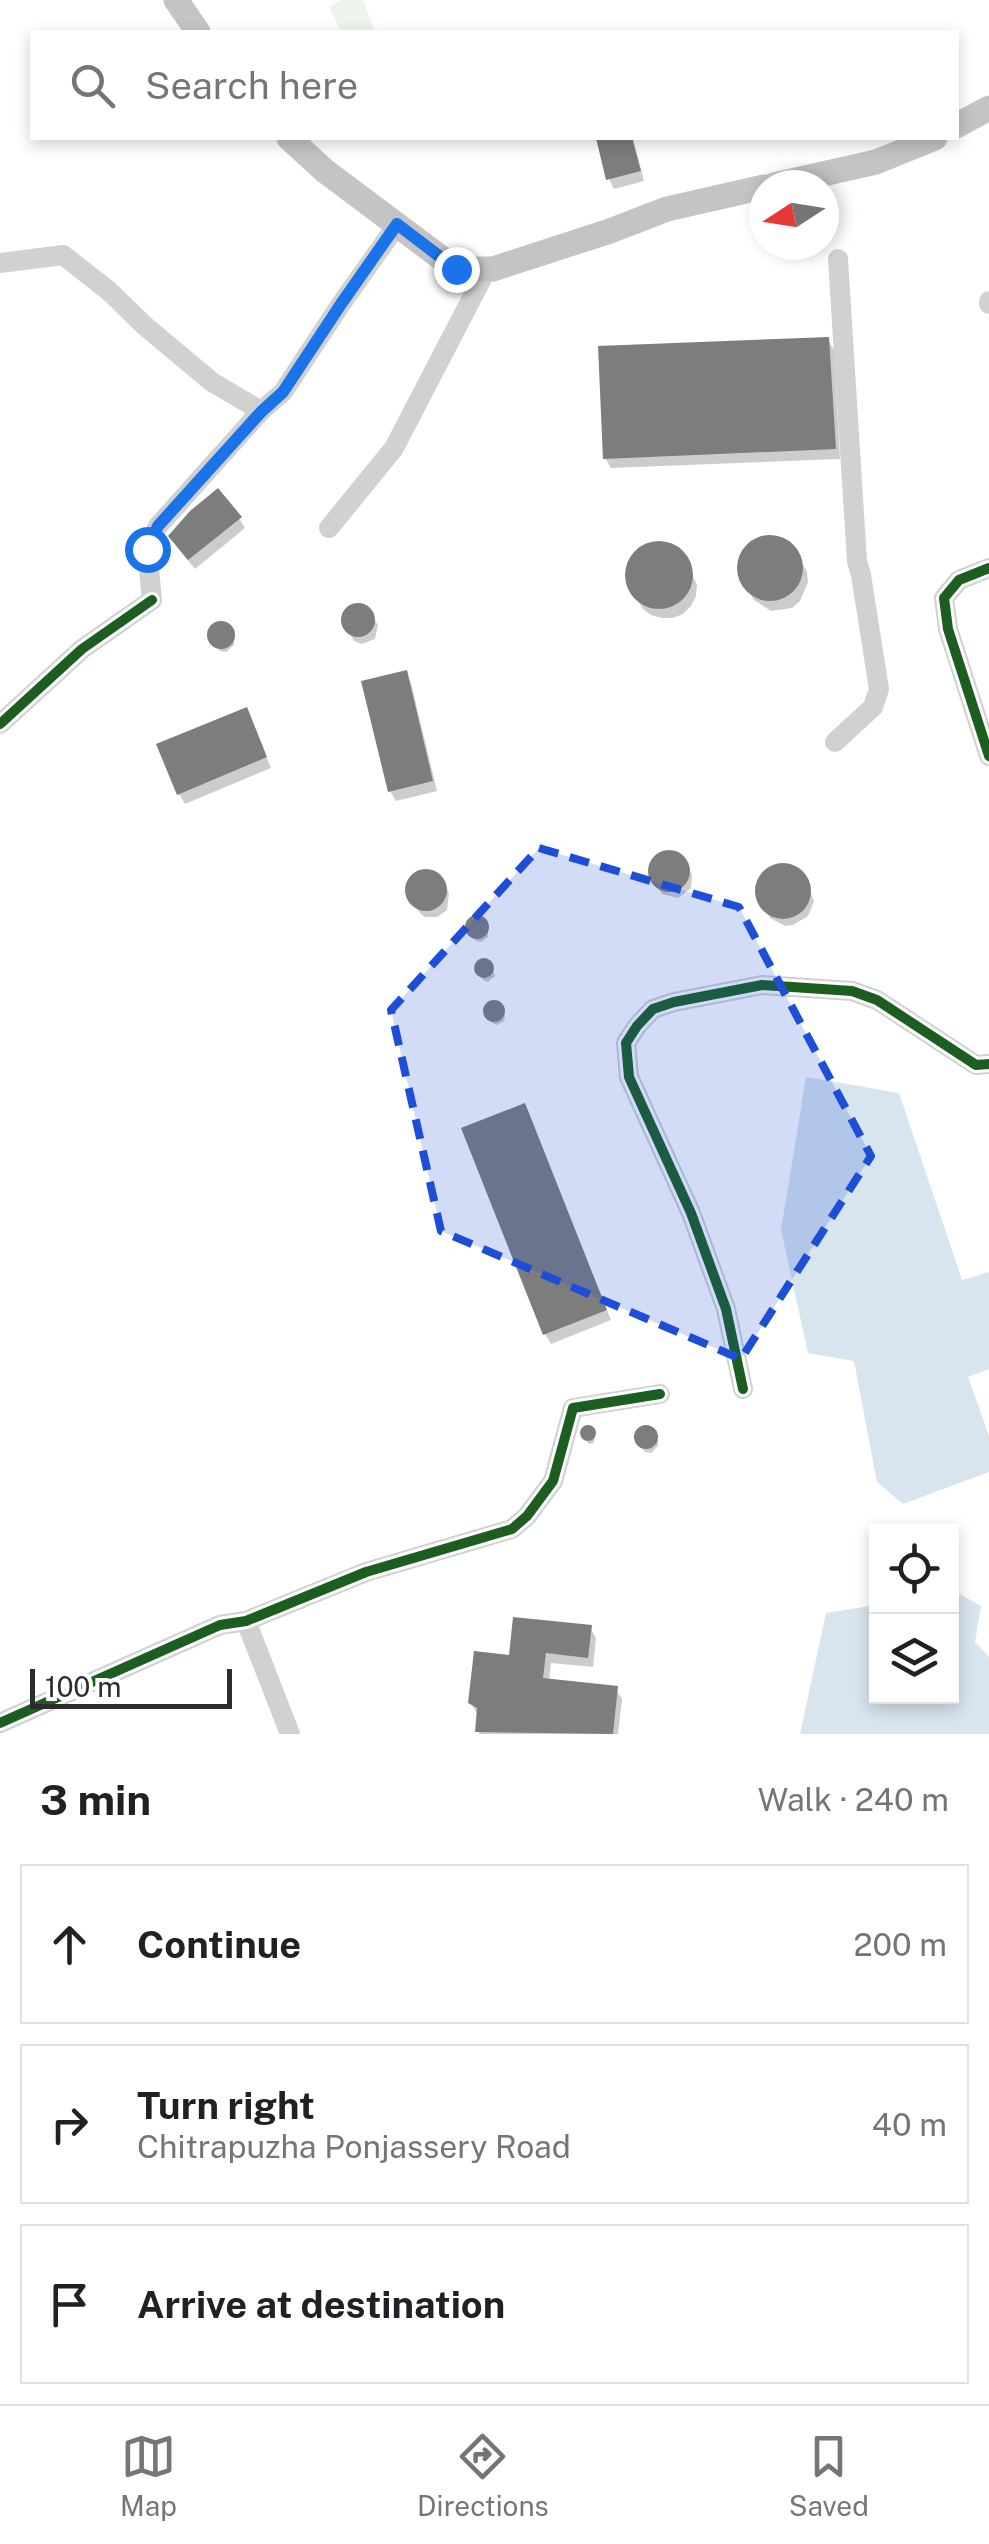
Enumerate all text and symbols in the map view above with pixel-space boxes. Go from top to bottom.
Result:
search box [30,30,959,140]
icon: search [65,58,120,113]
text: Search here [145,63,358,108]
north arrow [749,170,839,260]
route end [434,247,480,293]
route start [125,527,171,573]
map controls [869,1524,959,1704]
button: locate [869,1524,959,1614]
button: layers [869,1614,959,1704]
scale bar [30,1664,232,1708]
text: 100 m [45,1670,122,1703]
text: 3 min [40,1775,151,1824]
text: Walk · 240 m [758,1781,949,1818]
icon: ahead [42,1917,97,1972]
text: Continue [137,1922,301,1967]
text: 200 m [854,1926,947,1963]
text: Turn right [137,2083,315,2128]
icon: right [42,2097,97,2152]
text: 40 m [872,2106,947,2143]
text: Chitrapuzha Ponjassery Road [137,2128,571,2165]
icon: arrive [42,2277,97,2332]
text: Arrive at destination [137,2282,505,2327]
tab: Map [120,2429,177,2522]
tab: Directions [417,2429,549,2522]
tab: Saved [789,2429,869,2522]

